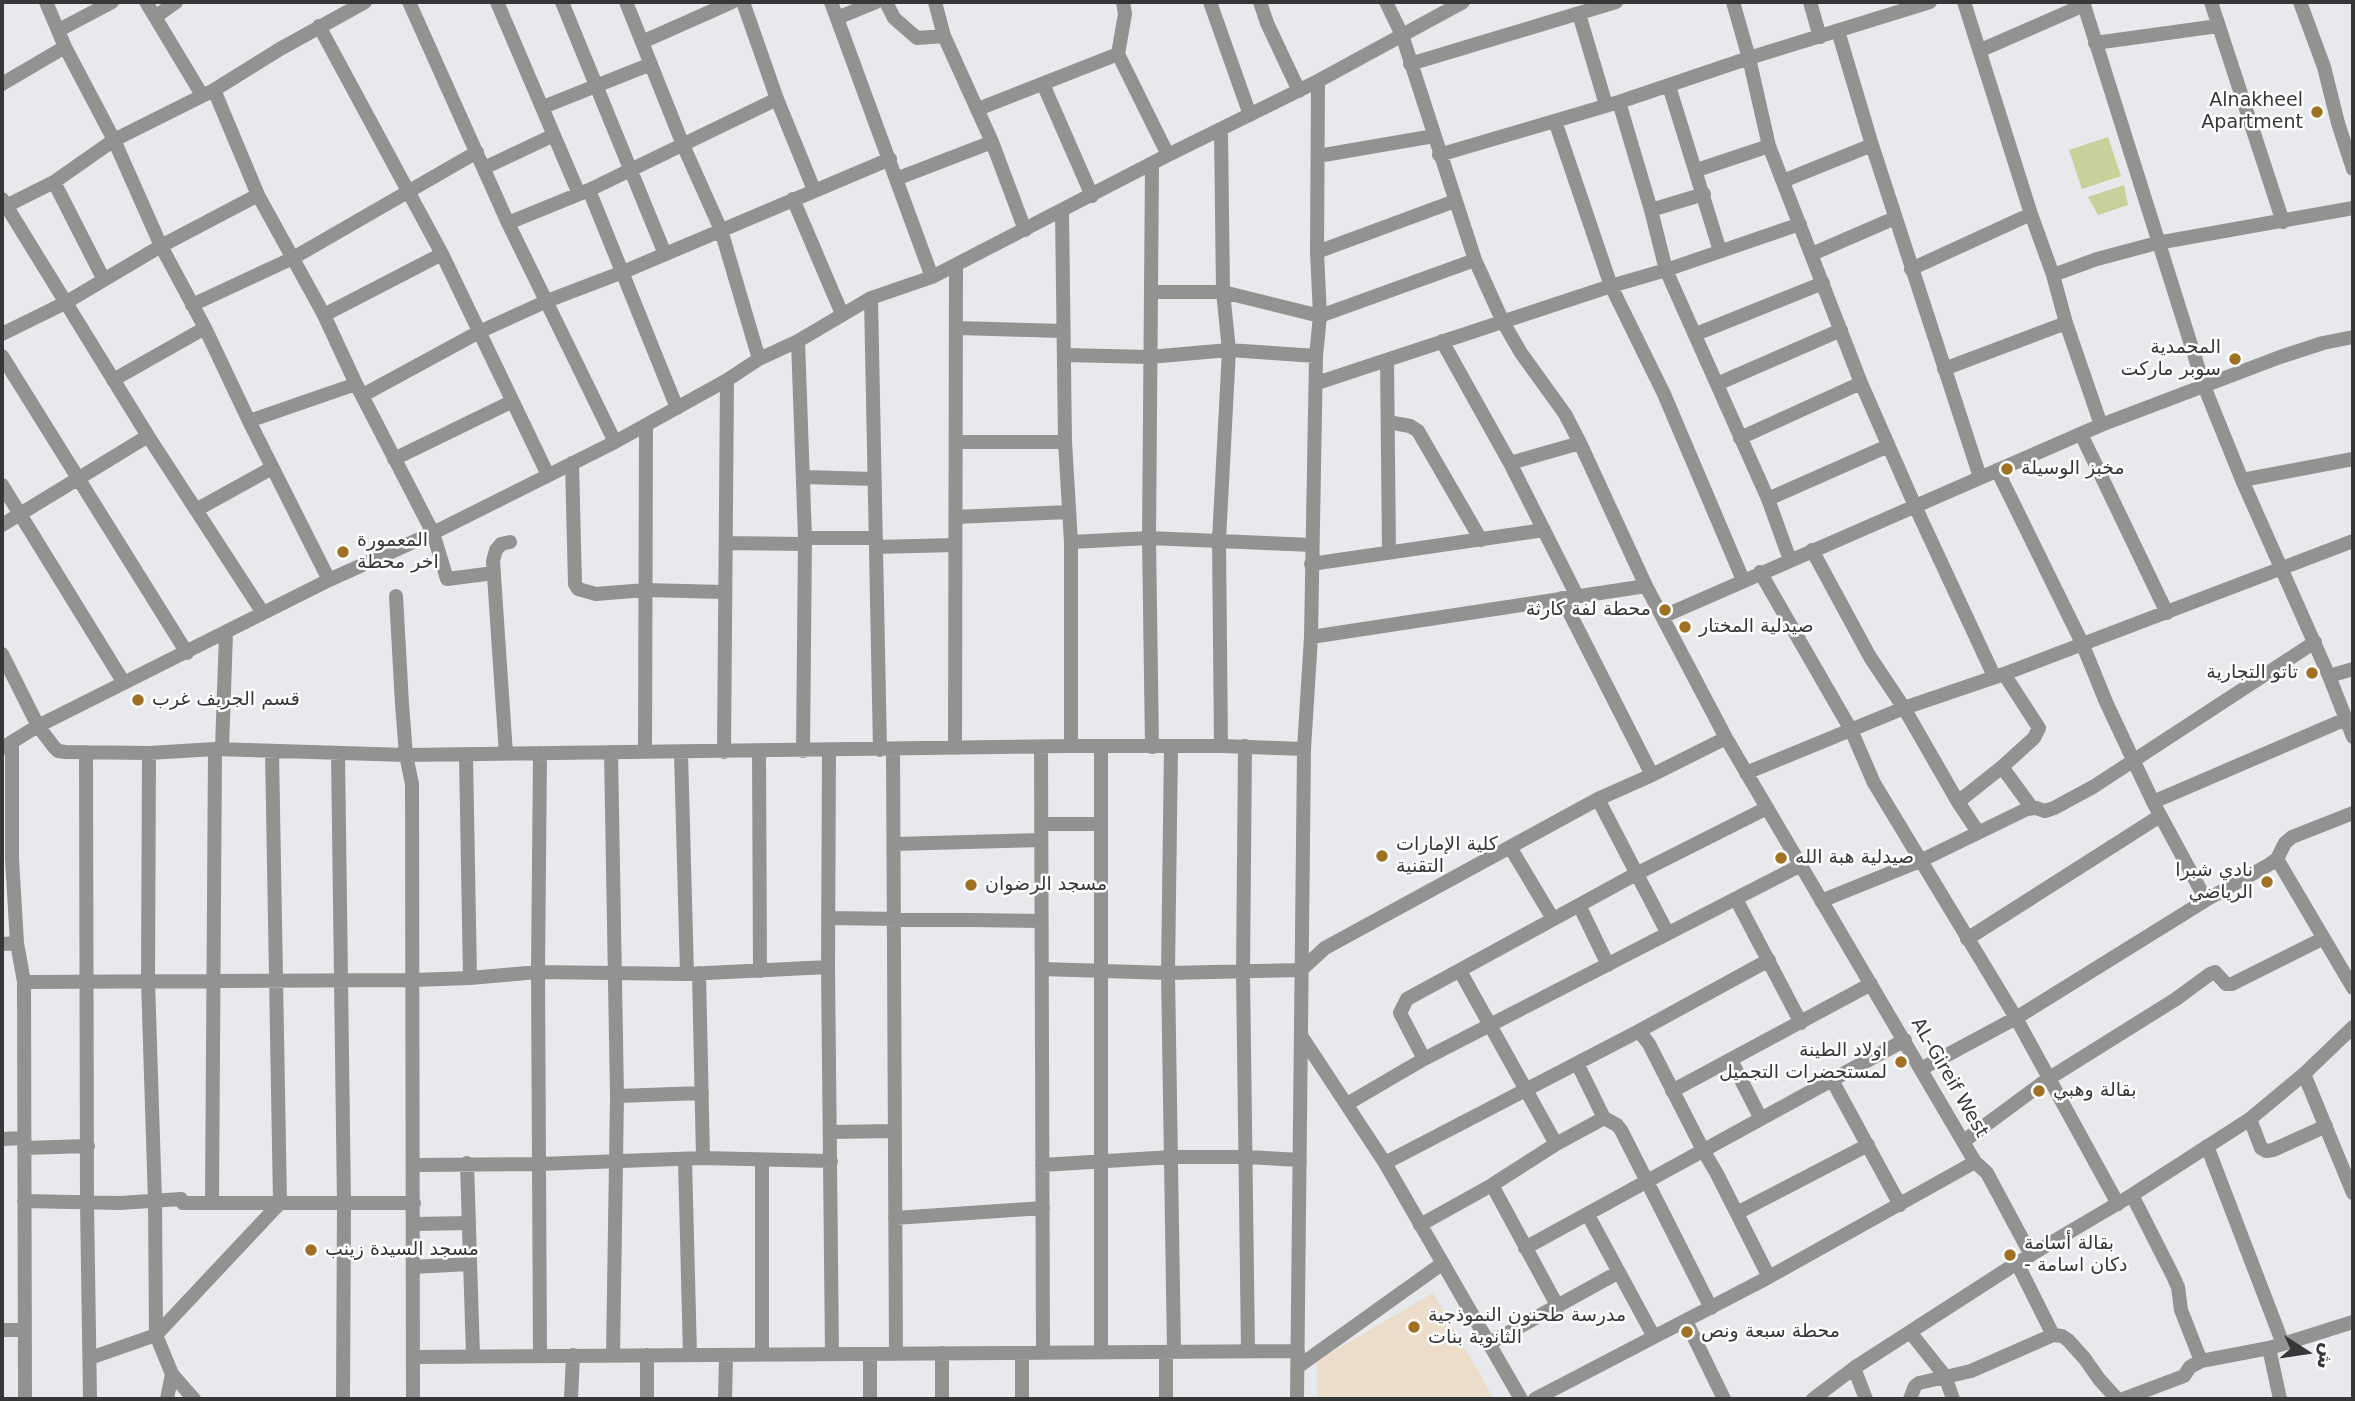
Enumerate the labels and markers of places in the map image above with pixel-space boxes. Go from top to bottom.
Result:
place label: Alnakheel Apartment [2201,90,2303,134]
marker: Alnakheel Apartment [2309,104,2325,120]
place label: المحمدية سوبر ماركت [2121,337,2221,381]
marker: المحمدية سوبر ماركت [2227,351,2243,367]
place label: مخبز الوسيلة [2021,458,2125,480]
marker: مخبز الوسيلة [1999,461,2015,477]
place label: المعمورة اخر محطة [357,530,439,574]
marker: المعمورة اخر محطة [335,544,351,560]
place label: محطة لفة كارثة [1526,599,1651,621]
marker: محطة لفة كارثة [1657,602,1673,618]
place label: صيدلية المختار [1699,616,1814,638]
marker: صيدلية المختار [1677,619,1693,635]
place label: تاتو التجارية [2206,662,2298,684]
marker: تاتو التجارية [2304,665,2320,681]
place label: قسم الجريف غرب [152,689,300,711]
marker: قسم الجريف غرب [130,692,146,708]
place label: كلية الإمارات التقنية [1396,834,1498,878]
place label: صيدلية هبة الله [1795,847,1914,869]
marker: كلية الإمارات التقنية [1374,848,1390,864]
marker: صيدلية هبة الله [1773,850,1789,866]
place label: نادي شبرا الرياضي [2175,860,2253,904]
place label: مسجد الرضوان [985,874,1107,896]
marker: نادي شبرا الرياضي [2259,874,2275,890]
marker: مسجد الرضوان [963,877,979,893]
place label: اولاد الطينة لمستحضرات التجميل [1719,1040,1887,1084]
marker: اولاد الطينة لمستحضرات التجميل [1893,1054,1909,1070]
place label: بقالة وهبي [2053,1080,2136,1102]
marker: بقالة وهبي [2031,1083,2047,1099]
place label: بقالة أسامة - دكان اسامة [2024,1233,2128,1277]
place label: مسجد السيدة زينب [325,1239,479,1261]
marker: مسجد السيدة زينب [303,1242,319,1258]
marker: بقالة أسامة - دكان اسامة [2002,1247,2018,1263]
place label: مدرسة طحنون النموذجية الثانوية بنات [1428,1305,1626,1349]
marker: مدرسة طحنون النموذجية الثانوية بنات [1406,1319,1422,1335]
place label: محطة سبعة ونص [1701,1321,1840,1343]
marker: محطة سبعة ونص [1679,1324,1695,1340]

